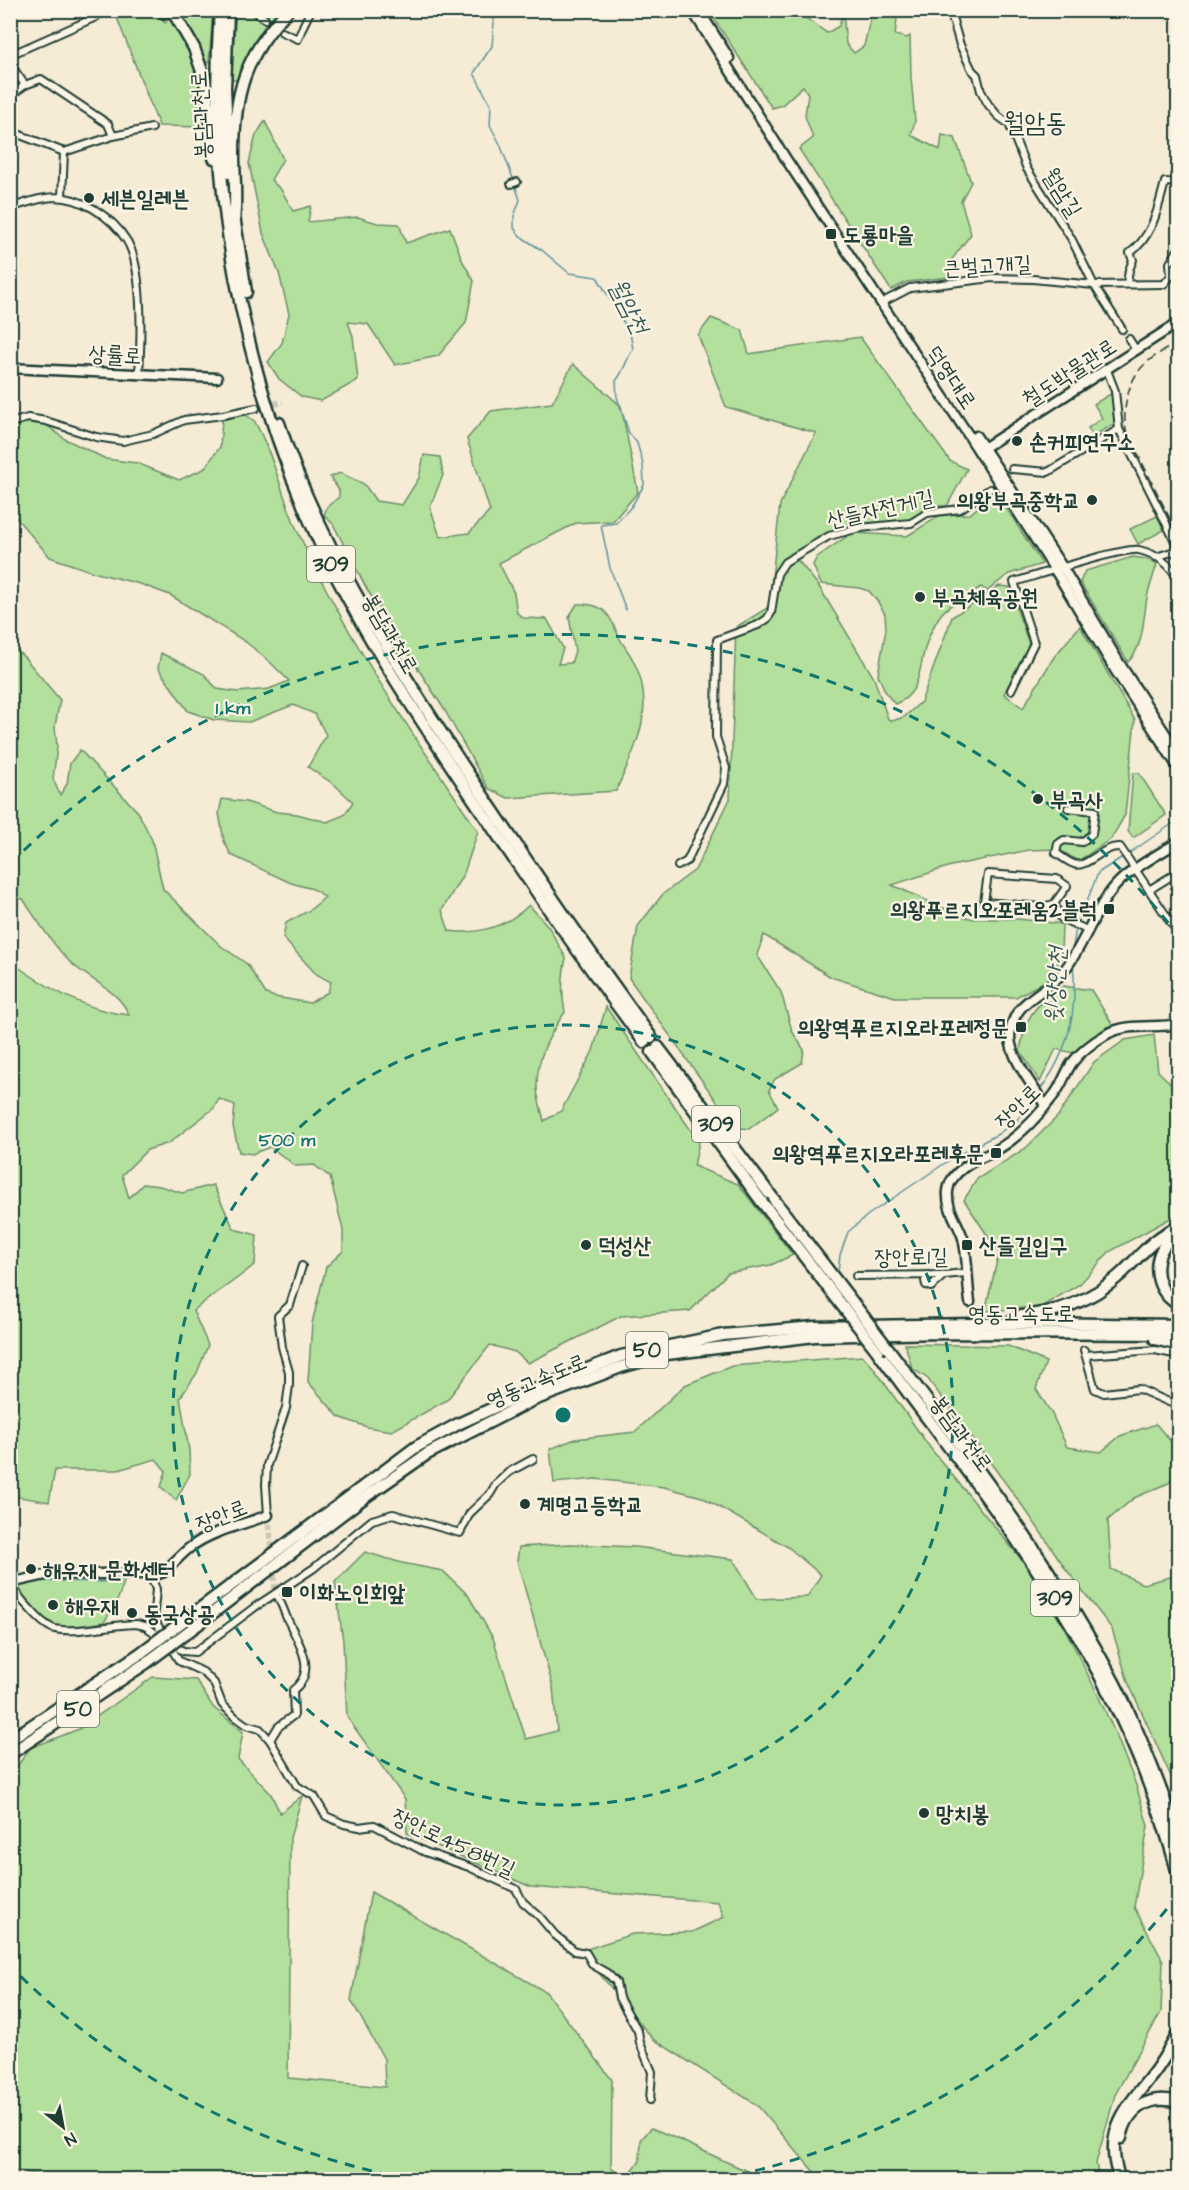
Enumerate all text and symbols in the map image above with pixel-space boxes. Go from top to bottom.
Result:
street label: 봉담과천로 [184,70,219,160]
district label: 월암동 [1004,105,1066,141]
street label: 월암길 [1035,162,1089,224]
place label: 세븐일레븐 [101,184,190,215]
marker: 세븐일레븐 [82,191,96,205]
place label: 도룡마을 [843,220,914,251]
marker: 도룡마을 [824,227,838,241]
street label: 큰벌고개길 [942,249,1032,284]
water label: 월암천 [600,273,658,342]
street label: 철도박물관로 [1017,331,1123,415]
street label: 상률로 [88,339,142,372]
street label: 덕영대로 [918,340,983,416]
place label: 손커피연구소 [1029,427,1135,458]
marker: 손커피연구소 [1010,434,1024,448]
street label: 산들자전거1길 [824,482,937,537]
place label: 의왕부곡중학교 [956,486,1080,517]
marker: 의왕부곡중학교 [1085,493,1099,507]
road number: 309 [307,546,355,582]
place label: 부곡체육공원 [932,583,1038,614]
street label: 봉담과천로 [354,588,425,680]
marker: 부곡체육공원 [913,590,927,604]
text: 1 km [216,696,251,721]
place label: 부곡사 [1050,785,1103,816]
marker: 부곡사 [1031,792,1045,806]
place label: 의왕푸르지오포레움2블럭 [890,895,1097,926]
marker: 의왕푸르지오포레움2블럭 [1102,902,1116,916]
water label: 윗장안천 [1037,943,1075,1025]
place label: 의왕역푸르지오라포레정문 [797,1013,1009,1044]
marker: 의왕역푸르지오라포레정문 [1014,1020,1028,1034]
street label: 장안로 [988,1077,1048,1137]
road number: 309 [692,1106,740,1142]
text: 500 m [259,1128,316,1153]
place label: 의왕역푸르지오라포레후문 [772,1139,984,1170]
marker: 의왕역푸르지오라포레후문 [989,1146,1003,1160]
place label: 덕성산 [598,1231,651,1262]
place label: 산들길입구 [978,1231,1068,1262]
marker: 덕성산 [579,1238,593,1252]
marker: 산들길입구 [960,1238,974,1252]
street label: 장안로1길 [874,1241,948,1274]
street label: 영동고속도로 [968,1299,1074,1330]
road number: 50 [626,1332,668,1368]
street label: 영동고속도로 [482,1346,592,1416]
street label: 봉담과천로 [922,1389,999,1479]
centre of rings [553,1405,573,1425]
place label: 계명고등학교 [537,1490,643,1521]
street label: 장안로 [191,1492,252,1541]
marker: 계명고등학교 [518,1497,532,1511]
place label: 해우재 문화센터 [43,1555,176,1586]
marker: 해우재 문화센터 [24,1562,38,1576]
place label: 이화노인회앞 [299,1578,406,1609]
road number: 309 [1031,1580,1079,1616]
marker: 이화노인회앞 [280,1585,294,1599]
place label: 해우재 [65,1591,118,1622]
marker: 해우재 [46,1598,60,1612]
place label: 동국상공 [144,1599,215,1630]
marker: 동국상공 [125,1606,139,1620]
road number: 50 [57,1691,99,1727]
place label: 망치봉 [936,1799,989,1830]
street label: 장안로458번길 [386,1801,521,1886]
marker: 망치봉 [917,1806,931,1820]
north arrow [33,2097,93,2157]
text: N [60,2127,80,2151]

